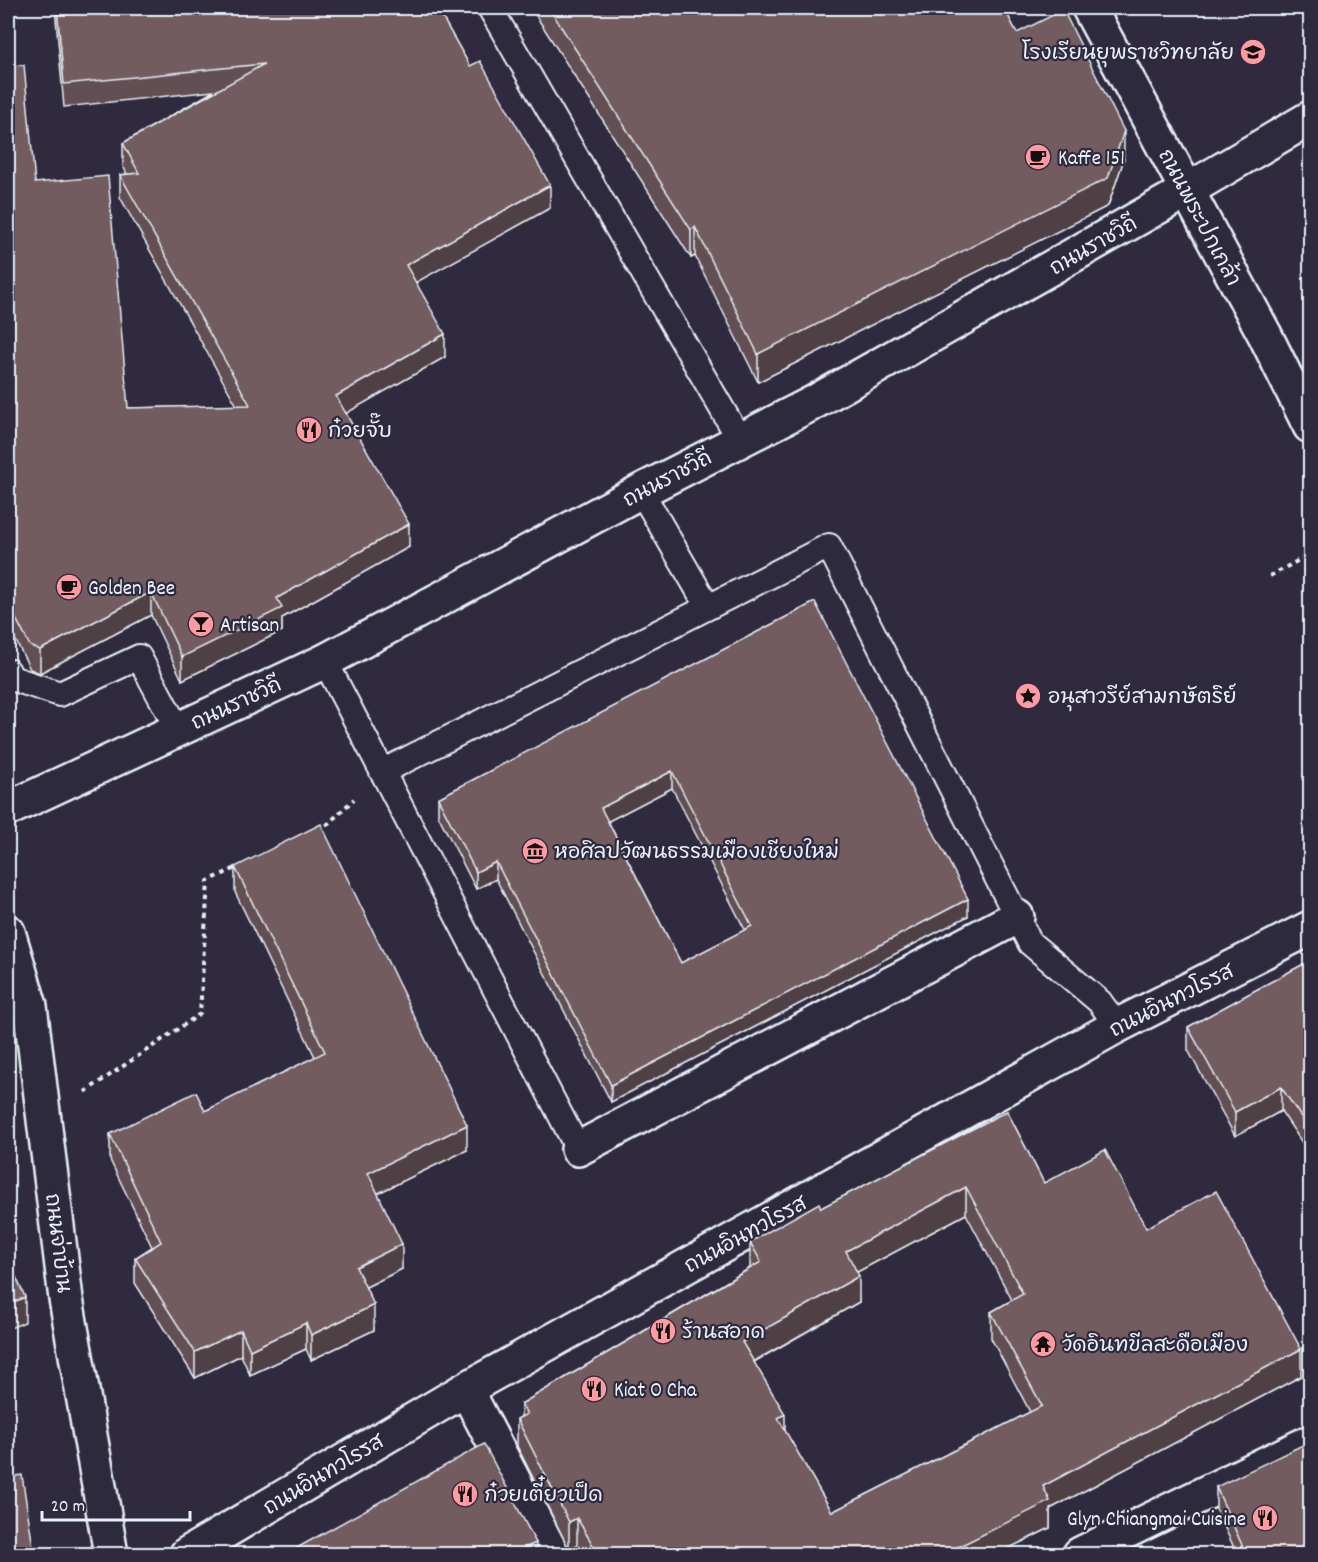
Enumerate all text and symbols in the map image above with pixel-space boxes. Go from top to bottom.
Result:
school or university icon: โรงเรียนยุพราชวิทยาลัย [1238,37,1268,67]
place label: โรงเรียนยุพราชวิทยาลัย [1022,39,1234,70]
cafe icon: Kaffe 151 [1023,142,1053,172]
street label: ถนนพระปกเกล้า [1149,144,1247,292]
place label: Kaffe 151 [1058,145,1125,175]
street label: ถนนราชวิถี [1045,210,1144,285]
place label: ก๋วยจั๊บ [328,412,392,448]
restaurant icon: ก๋วยจั๊บ [294,415,324,445]
street label: ถนนราชวิถี [619,445,718,517]
cafe icon: Golden Bee [54,572,84,602]
place label: Golden Bee [88,575,175,605]
bar icon: Artisan [186,609,216,639]
place label: Artisan [220,612,279,642]
street label: ถนนราชวิถี [187,672,288,740]
place icon: อนุสาวรีย์สามกษัตริย์ [1013,681,1043,711]
place label: อนุสาวรีย์สามกษัตริย์ [1048,683,1237,714]
museum icon: หอศิลปวัฒนธรรมเมืองเชียงใหม่ [520,836,550,866]
place label: หอศิลปวัฒนธรรมเมืองเชียงใหม่ [554,838,839,869]
street label: ถนนอินทวโรรส [1105,957,1242,1047]
street label: ถนนอินทวโรรส [679,1189,815,1283]
street label: ถนนจ่าบ้าน [35,1192,78,1295]
restaurant icon: ร้านสอาด [648,1316,678,1346]
place label: ร้านสอาด [682,1318,765,1349]
temple icon: วัดอินทขีลสะดือเมือง [1028,1329,1058,1359]
place label: วัดอินทขีลสะดือเมือง [1062,1332,1248,1362]
restaurant icon: Kiat O Cha [579,1374,609,1404]
place label: Kiat O Cha [614,1377,698,1407]
street label: ถนนอินทวโรรส [258,1427,392,1524]
place label: ก๋วยเตี๋ยวเป็ด [484,1475,603,1512]
restaurant icon: ก๋วยเตี๋ยวเป็ด [450,1479,480,1509]
scale bar [42,1484,190,1522]
text: 20 m [51,1495,85,1520]
restaurant icon: Glyn Chiangmai Cuisine [1250,1503,1280,1533]
place label: Glyn Chiangmai Cuisine [1067,1506,1246,1536]

